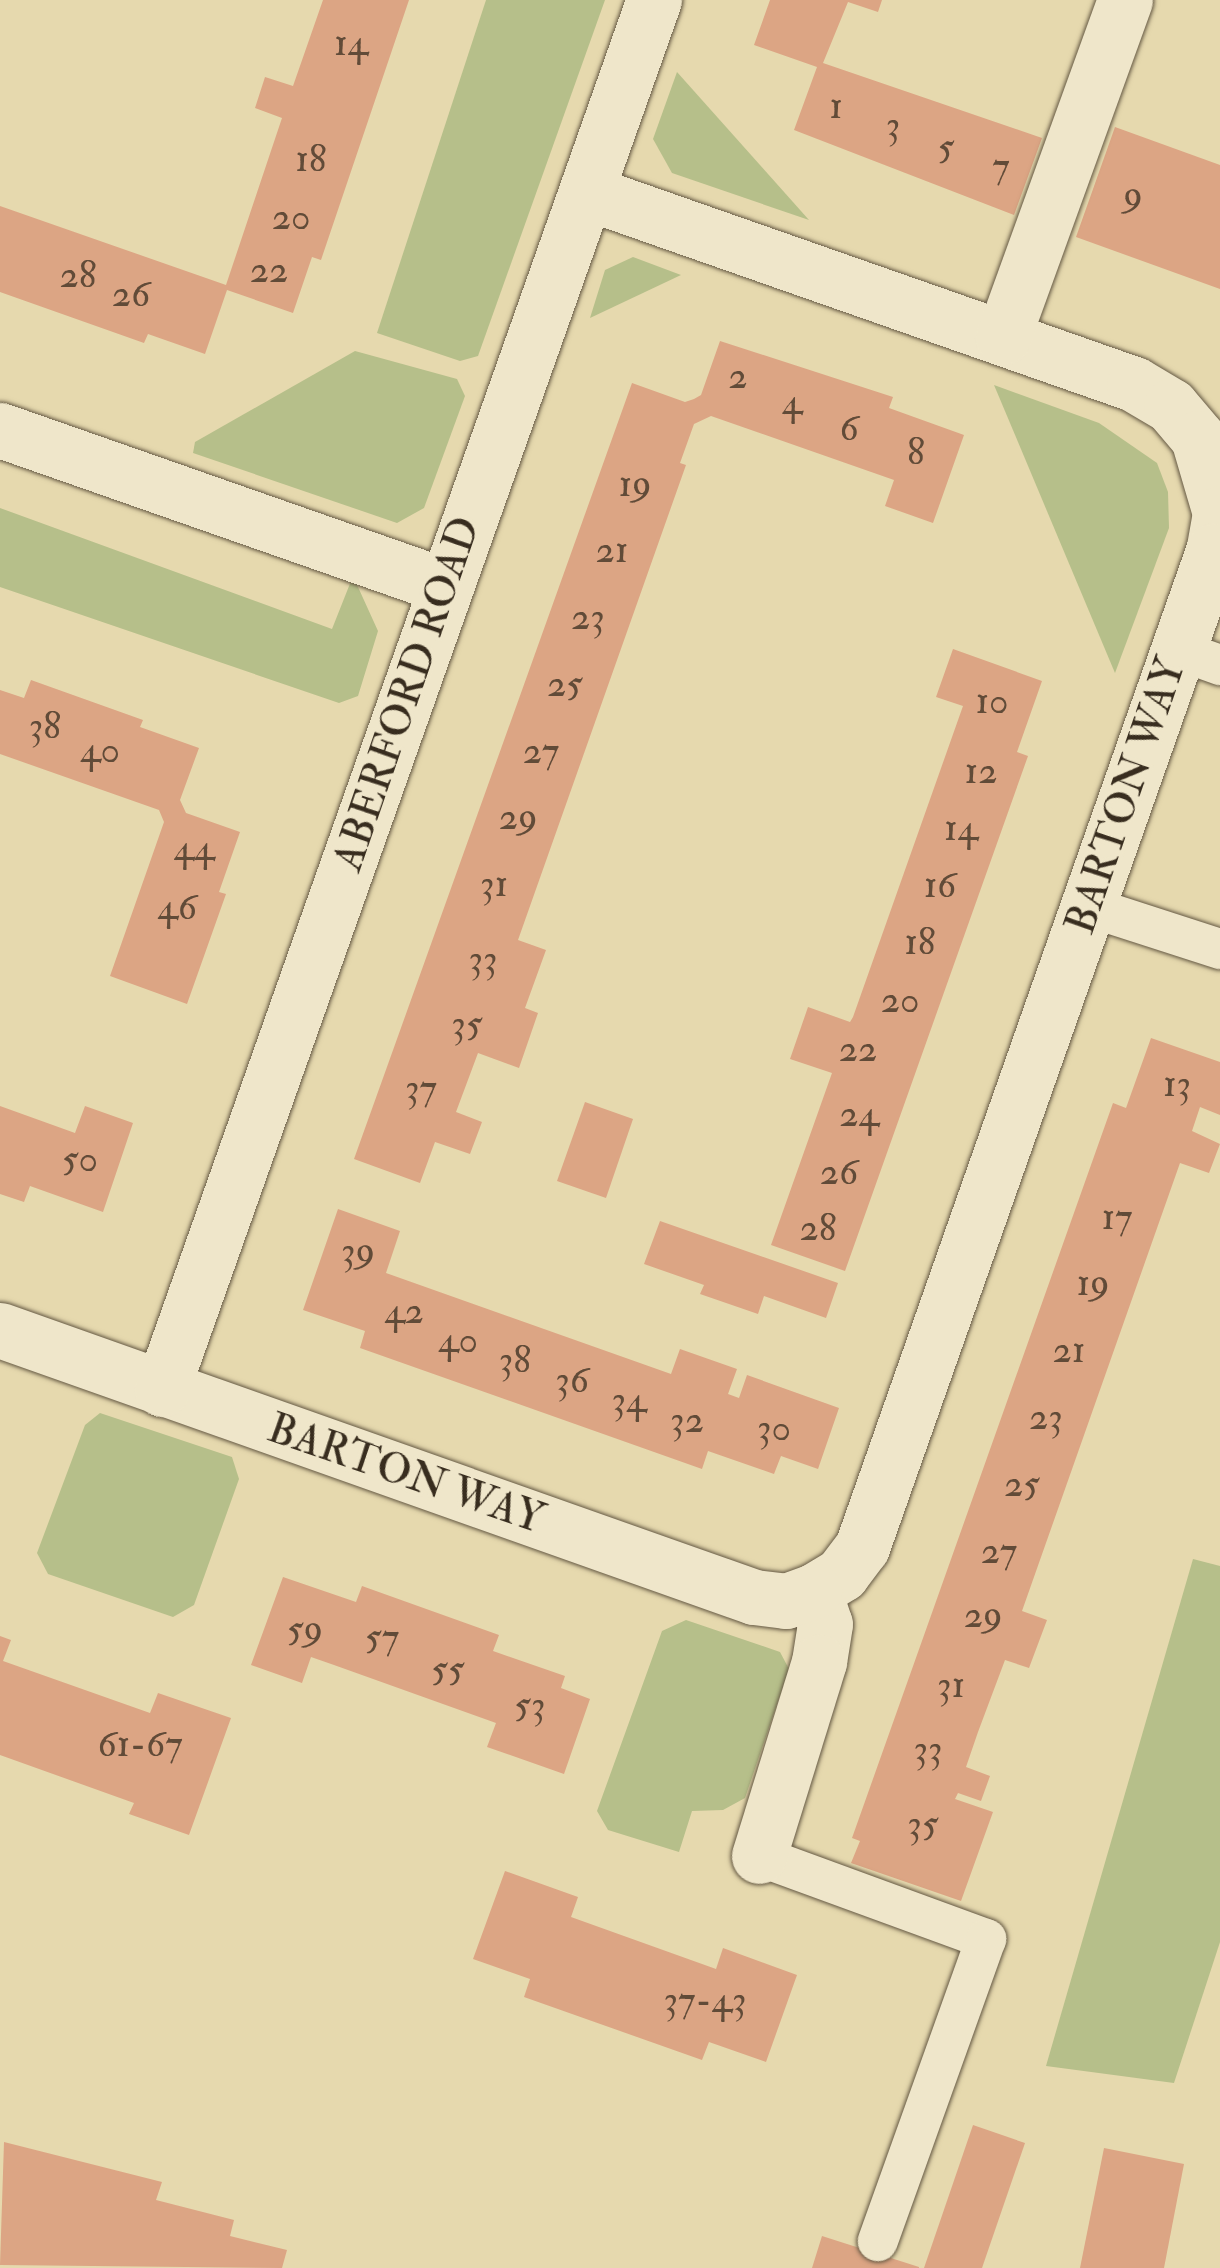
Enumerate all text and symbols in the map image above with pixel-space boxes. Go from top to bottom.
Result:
house number: 14 [334,21,368,67]
house number: 1 [829,84,843,130]
house number: 3 [886,103,900,149]
house number: 5 [938,125,954,171]
house number: 18 [295,137,327,183]
house number: 7 [992,144,1010,190]
house number: 9 [1123,173,1143,219]
house number: 20 [272,195,310,241]
house number: 22 [250,248,288,294]
house number: 28 [59,253,97,299]
house number: 26 [112,272,150,318]
house number: 2 [728,354,748,400]
house number: 4 [782,380,802,426]
house number: 6 [839,406,859,452]
house number: 8 [907,430,925,476]
house number: 19 [619,462,651,508]
street label: ABERFORD ROAD [323,510,491,878]
house number: 21 [596,528,628,574]
house number: 23 [571,595,605,641]
street label: BARTON WAY [1055,651,1197,941]
house number: 25 [547,662,583,708]
house number: 10 [976,679,1008,725]
house number: 38 [29,704,61,750]
house number: 40 [80,728,120,774]
house number: 27 [523,729,559,775]
house number: 12 [965,749,997,795]
house number: 29 [499,795,537,841]
house number: 14 [944,806,978,852]
house number: 44 [174,826,214,872]
house number: 31 [480,862,508,908]
house number: 16 [924,863,956,909]
house number: 46 [157,885,197,931]
house number: 18 [904,920,936,966]
house number: 33 [468,937,498,983]
house number: 20 [881,978,919,1024]
house number: 35 [451,1002,483,1048]
house number: 22 [839,1027,877,1073]
house number: 13 [1163,1062,1191,1108]
house number: 37 [405,1066,437,1112]
house number: 24 [839,1092,879,1138]
house number: 50 [62,1137,98,1183]
house number: 26 [820,1150,858,1196]
house number: 17 [1101,1195,1133,1241]
house number: 28 [799,1206,837,1252]
house number: 39 [341,1229,375,1275]
house number: 19 [1077,1261,1109,1307]
house number: 42 [384,1289,424,1335]
house number: 40 [438,1318,478,1364]
house number: 21 [1053,1328,1085,1374]
house number: 38 [499,1338,531,1384]
house number: 36 [555,1358,589,1404]
house number: 34 [612,1378,646,1424]
house number: 23 [1029,1395,1063,1441]
house number: 32 [670,1398,704,1444]
street label: BARTON WAY [261,1403,551,1545]
house number: 30 [757,1406,791,1452]
house number: 25 [1004,1462,1040,1508]
house number: 27 [981,1529,1017,1575]
house number: 29 [964,1593,1002,1639]
house number: 59 [287,1607,323,1653]
house number: 57 [365,1615,399,1661]
house number: 55 [431,1647,465,1693]
house number: 31 [937,1663,965,1709]
house number: 53 [514,1683,546,1729]
house number: 61-67 [97,1722,183,1768]
house number: 33 [913,1727,943,1773]
house number: 35 [907,1802,939,1848]
house number: 37-43 [663,1978,747,2024]

